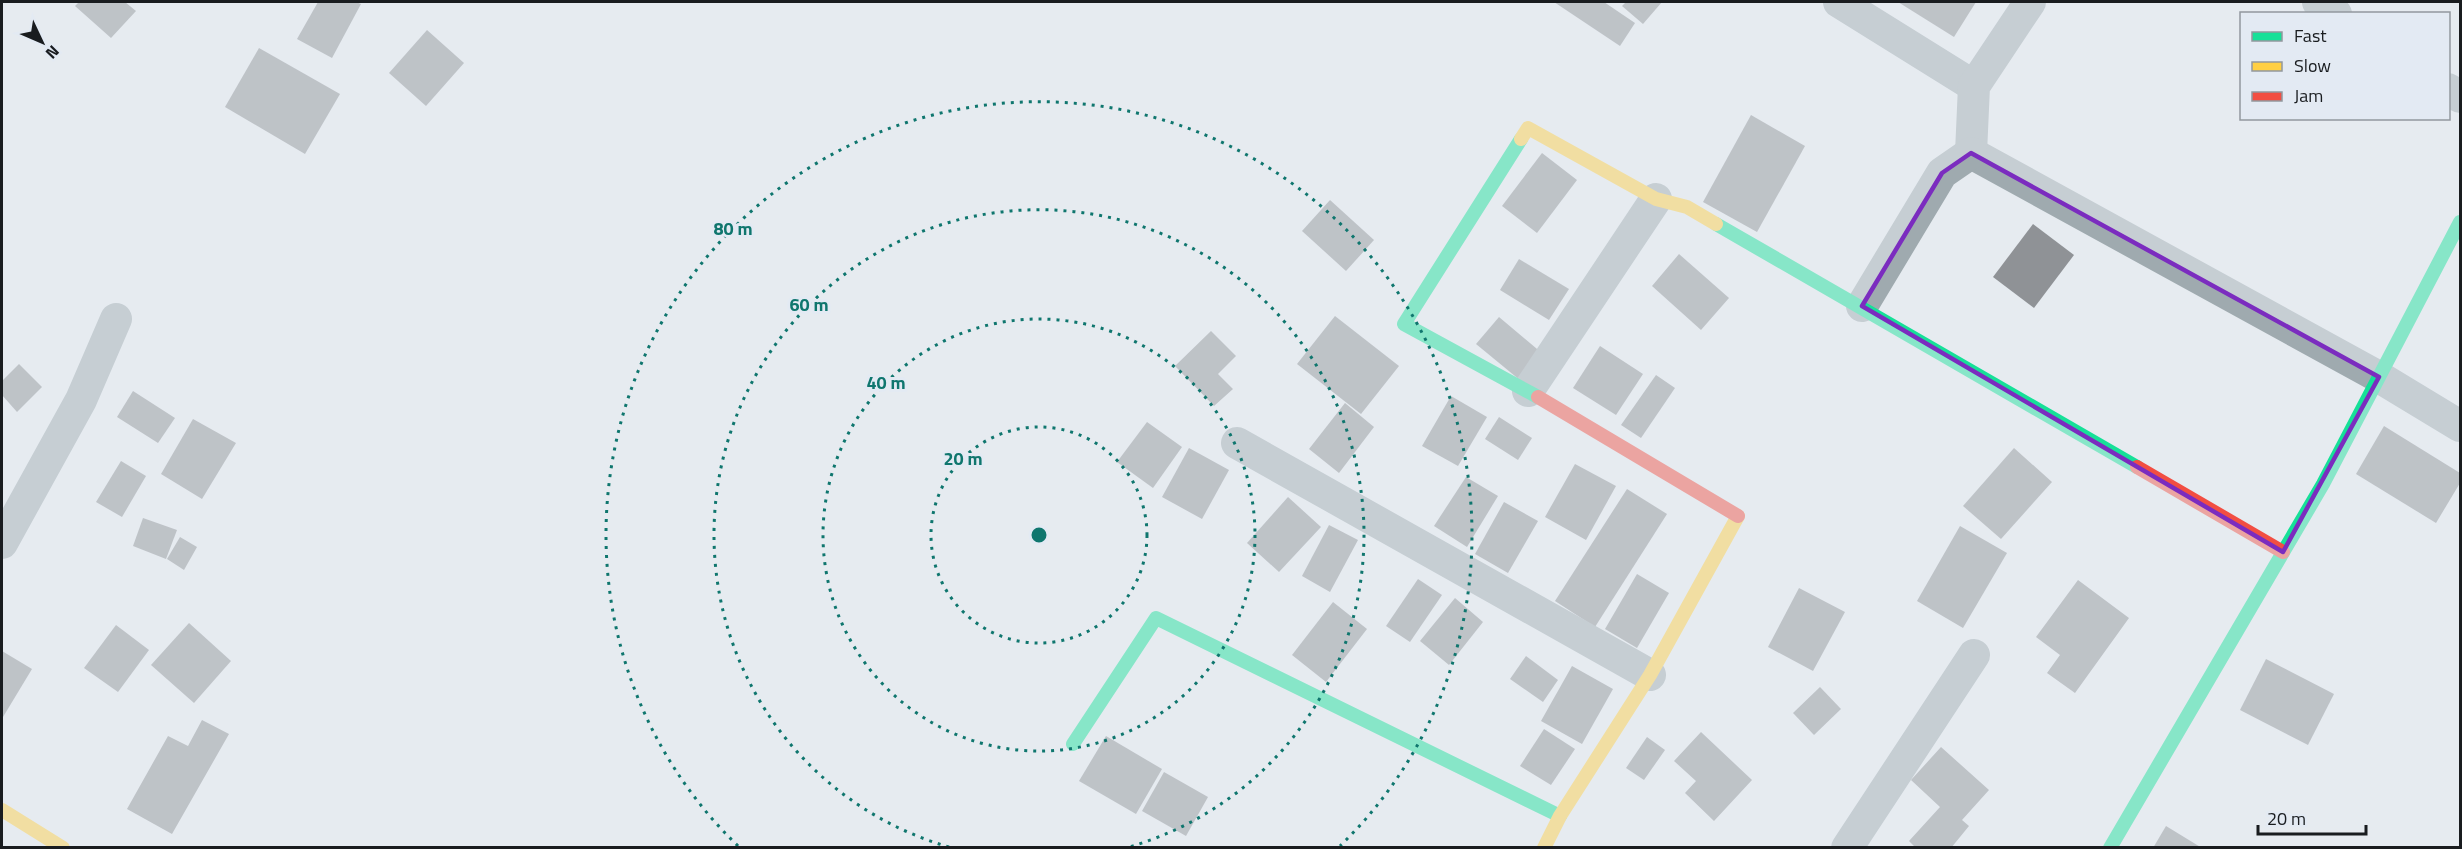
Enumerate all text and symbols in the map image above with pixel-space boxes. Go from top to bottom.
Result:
north arrow [12,12,72,72]
legend [2240,12,2450,120]
text: Fast [2294,22,2327,49]
text: N [40,40,65,65]
text: Slow [2294,52,2331,79]
text: Jam [2294,82,2323,109]
text: 80 m [713,215,753,242]
text: 60 m [789,291,829,318]
text: 40 m [866,369,906,396]
text: 20 m [943,445,983,472]
centre of rings [1029,525,1049,545]
scale bar [2258,798,2366,836]
text: 20 m [2267,805,2306,832]

